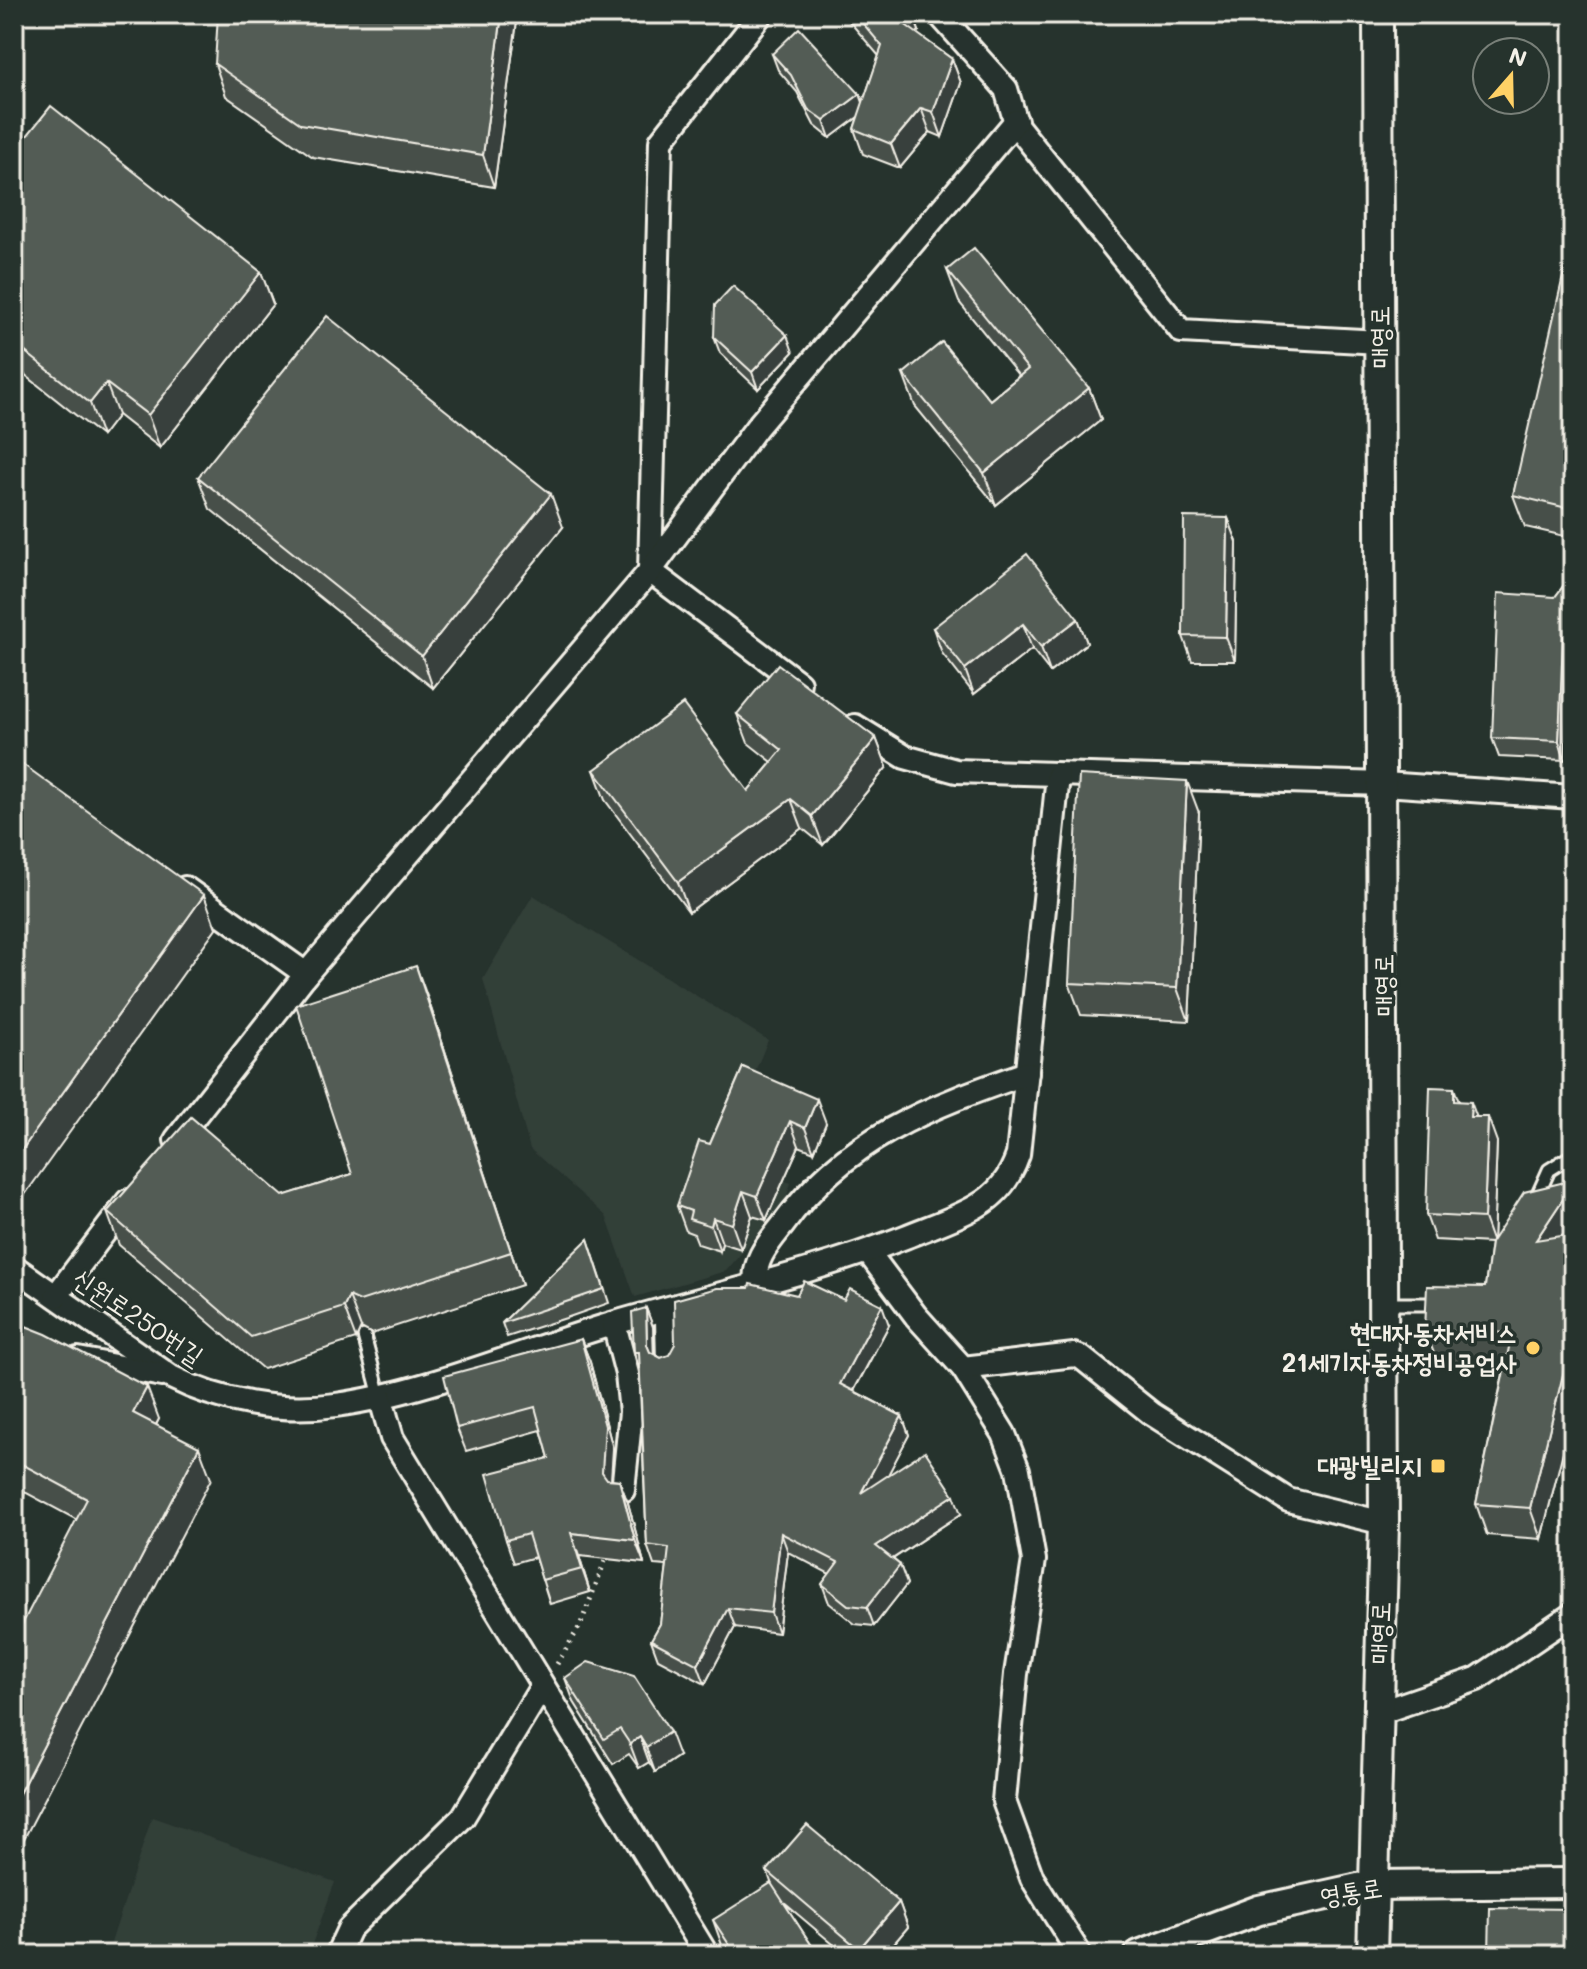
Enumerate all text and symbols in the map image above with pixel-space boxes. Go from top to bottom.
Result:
north arrow [1471,36,1551,116]
text: N [1505,40,1531,73]
street label: 매영로 [1362,306,1396,368]
street label: 매영로 [1366,954,1400,1016]
street label: 신원로250번길 [67,1260,210,1372]
place label: 현대자동차서비스 21세기자동차정비공업사 [1282,1315,1517,1379]
marker: 현대자동차서비스 21세기자동차정비공업사 [1524,1339,1542,1357]
place label: 대광빌리지 [1317,1448,1422,1482]
marker: 대광빌리지 [1429,1457,1447,1475]
street label: 매영로 [1361,1601,1397,1665]
street label: 영통로 [1317,1869,1384,1913]

